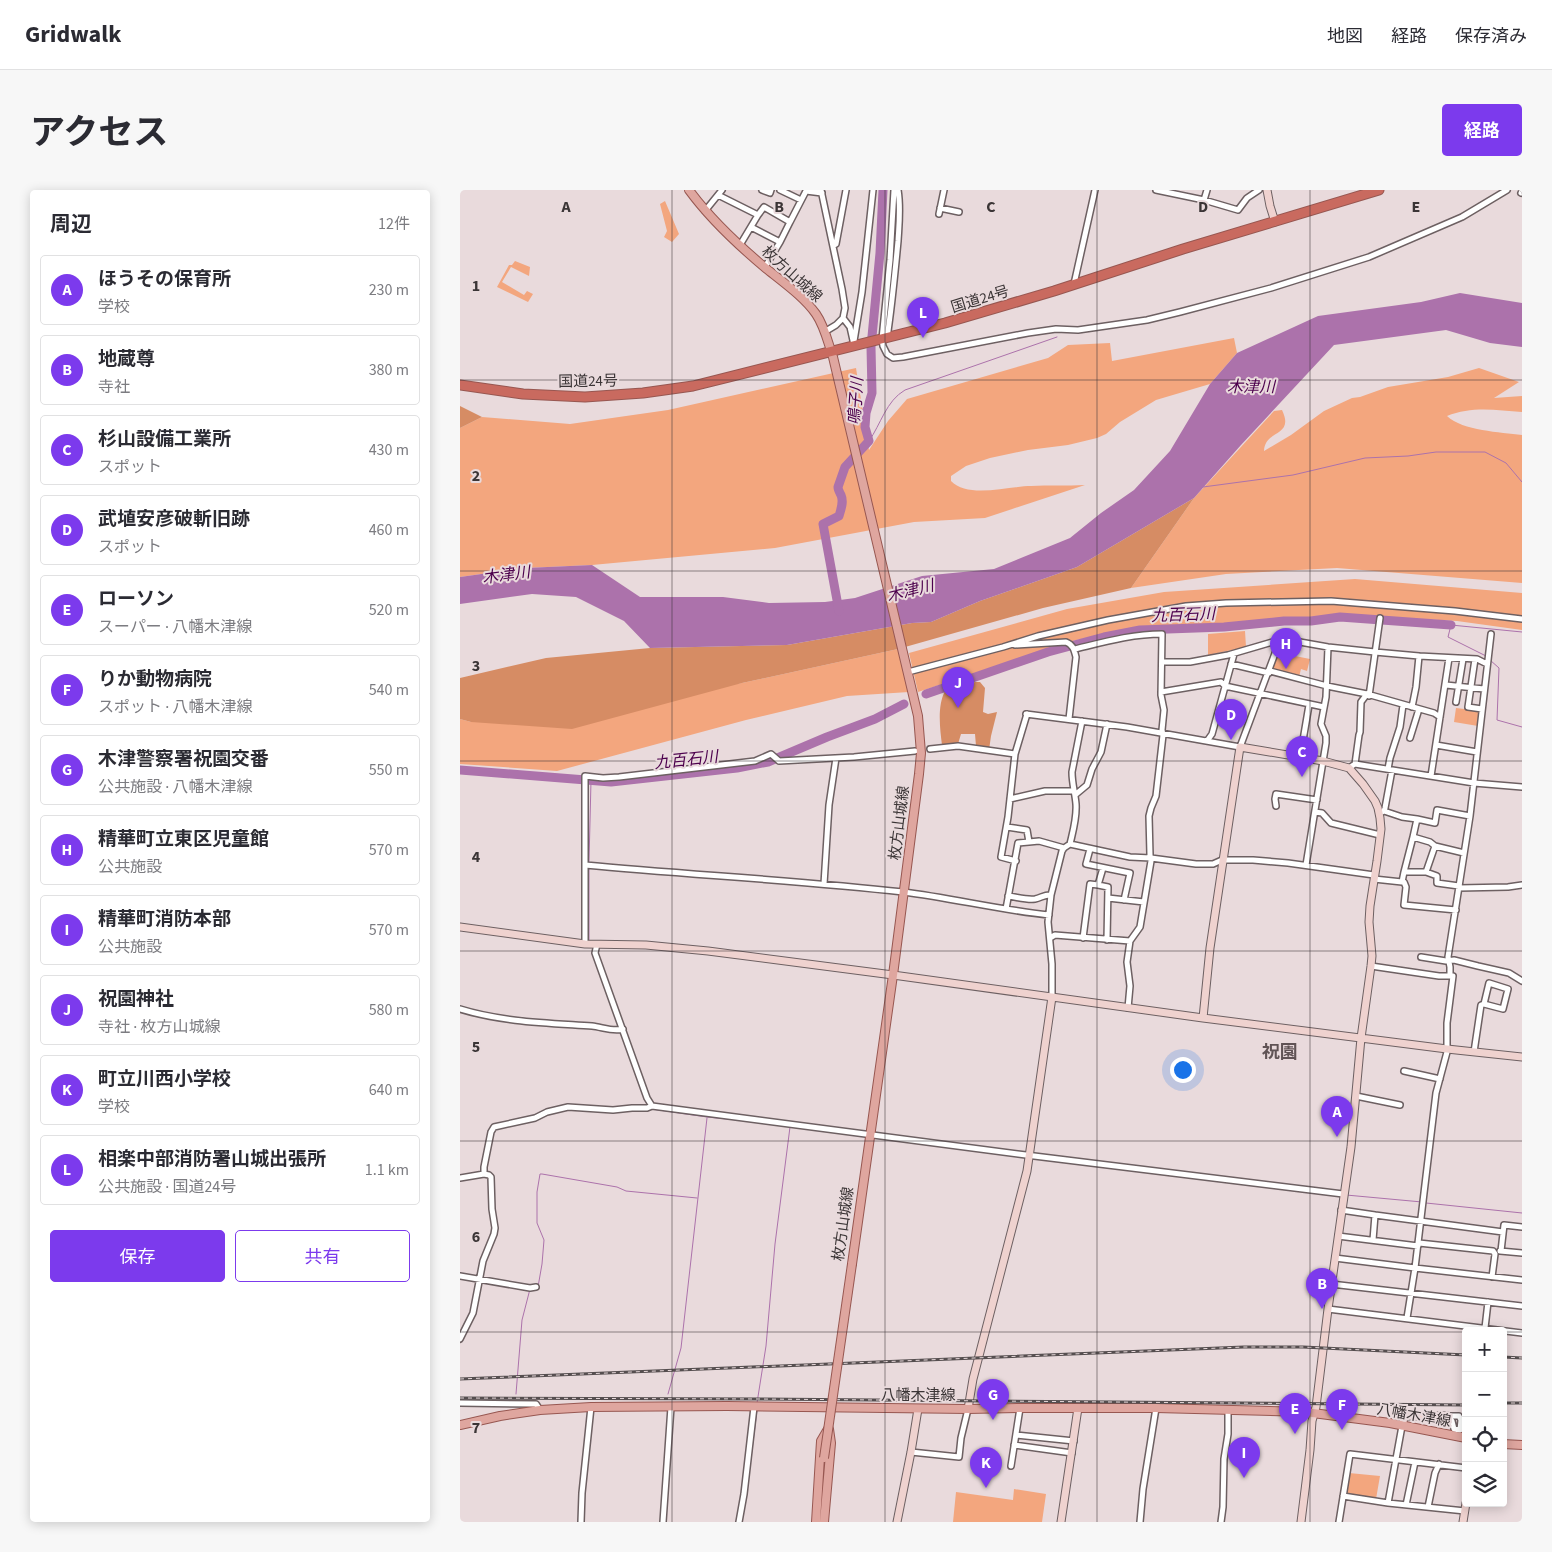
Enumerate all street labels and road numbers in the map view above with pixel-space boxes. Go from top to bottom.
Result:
street label: 枚方山城線 [757,241,827,307]
street label: 国道24号 [948,281,1012,318]
street label: 国道24号 [558,370,618,393]
street label: 枚方山城線 [885,785,914,862]
street label: 枚方山城線 [828,1185,859,1263]
street label: 八幡木津線 [880,1385,956,1406]
street label: 八幡木津線 [1375,1399,1453,1432]

